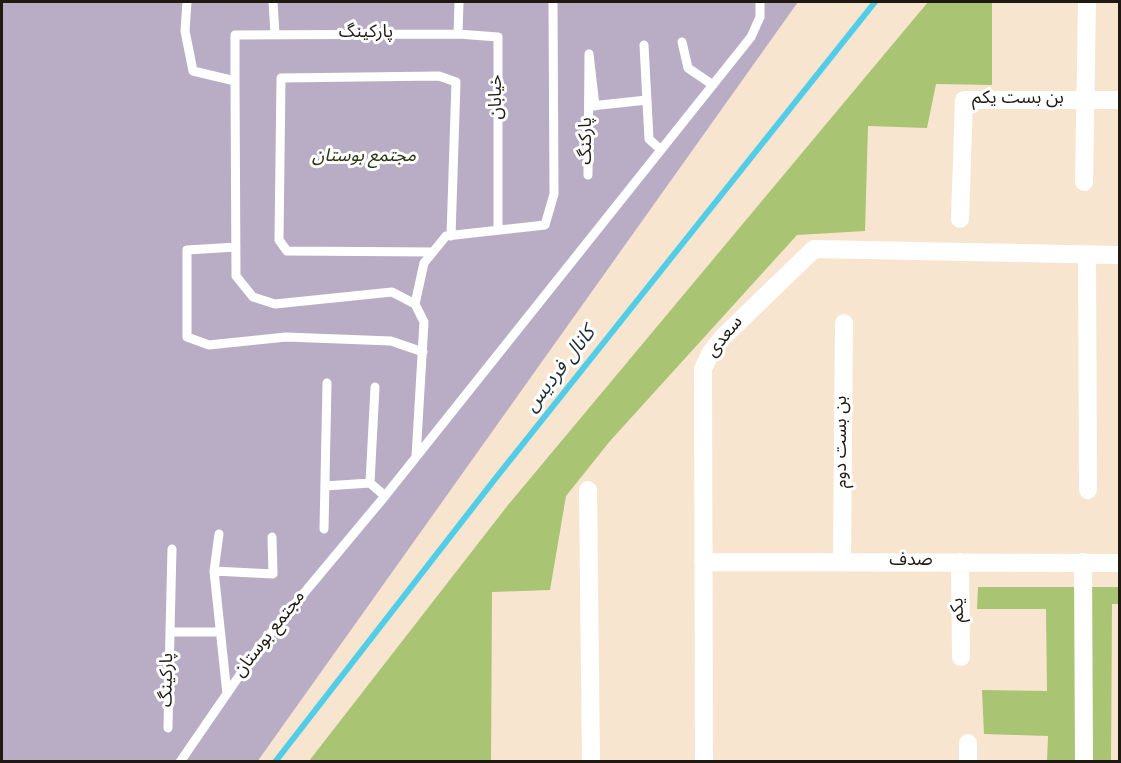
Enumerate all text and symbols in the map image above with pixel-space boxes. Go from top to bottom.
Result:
street label: پارکینگ [339,23,393,45]
street label: خیابان [487,75,509,119]
street label: بن بست یکم [972,89,1064,111]
street label: پارکنگ [577,117,599,165]
park label: مجتمع بوستان [312,147,416,169]
street label: سعدی [703,313,749,363]
water label: کانال فردیس [521,324,603,418]
street label: بن بست دوم [832,396,854,488]
street label: صدف [889,551,933,573]
street label: مجتمع بوستان [230,587,312,683]
street label: یکم [949,597,971,623]
street label: پارکینگ [158,653,180,707]

